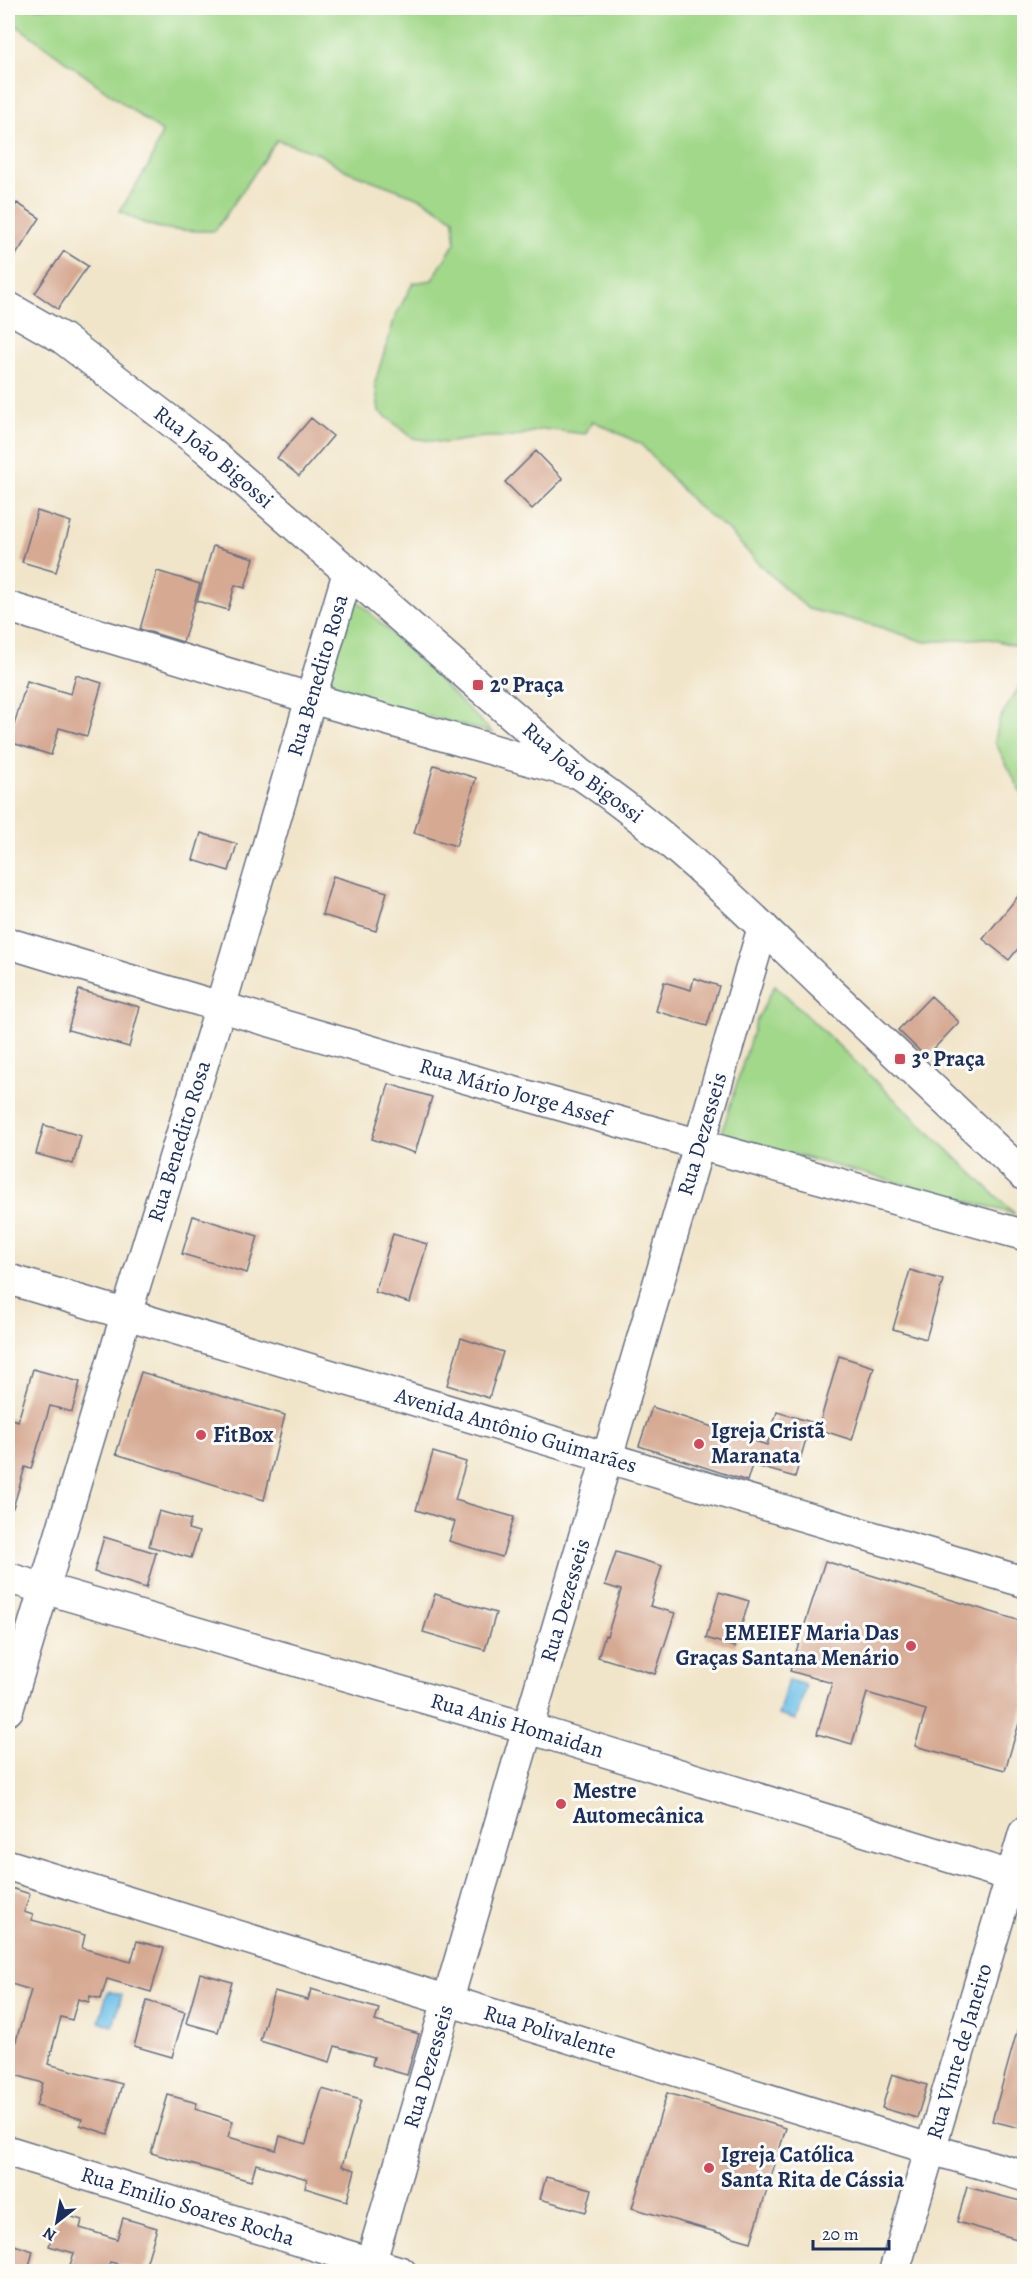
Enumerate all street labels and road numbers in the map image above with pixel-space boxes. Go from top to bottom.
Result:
street label: Rua João Bigossi [147,398,280,515]
street label: Rua Benedito Rosa [280,590,356,760]
street label: Rua João Bigossi [516,715,650,830]
street label: Rua Mário Jorge Assef [416,1051,616,1134]
street label: Rua Benedito Rosa [140,1056,218,1226]
street label: Rua Dezesseis [670,1069,735,1199]
street label: Avenida Antônio Guimarães [390,1380,640,1481]
street label: Rua Dezesseis [533,1535,598,1666]
street label: Rua Anis Homaidan [427,1686,607,1765]
street label: Rua Vinte de Janeiro [919,1960,1000,2143]
street label: Rua Polivalente [480,1997,620,2066]
street label: Rua Dezesseis [396,2001,461,2132]
street label: Rua Emilio Soares Rocha [77,2159,299,2254]

